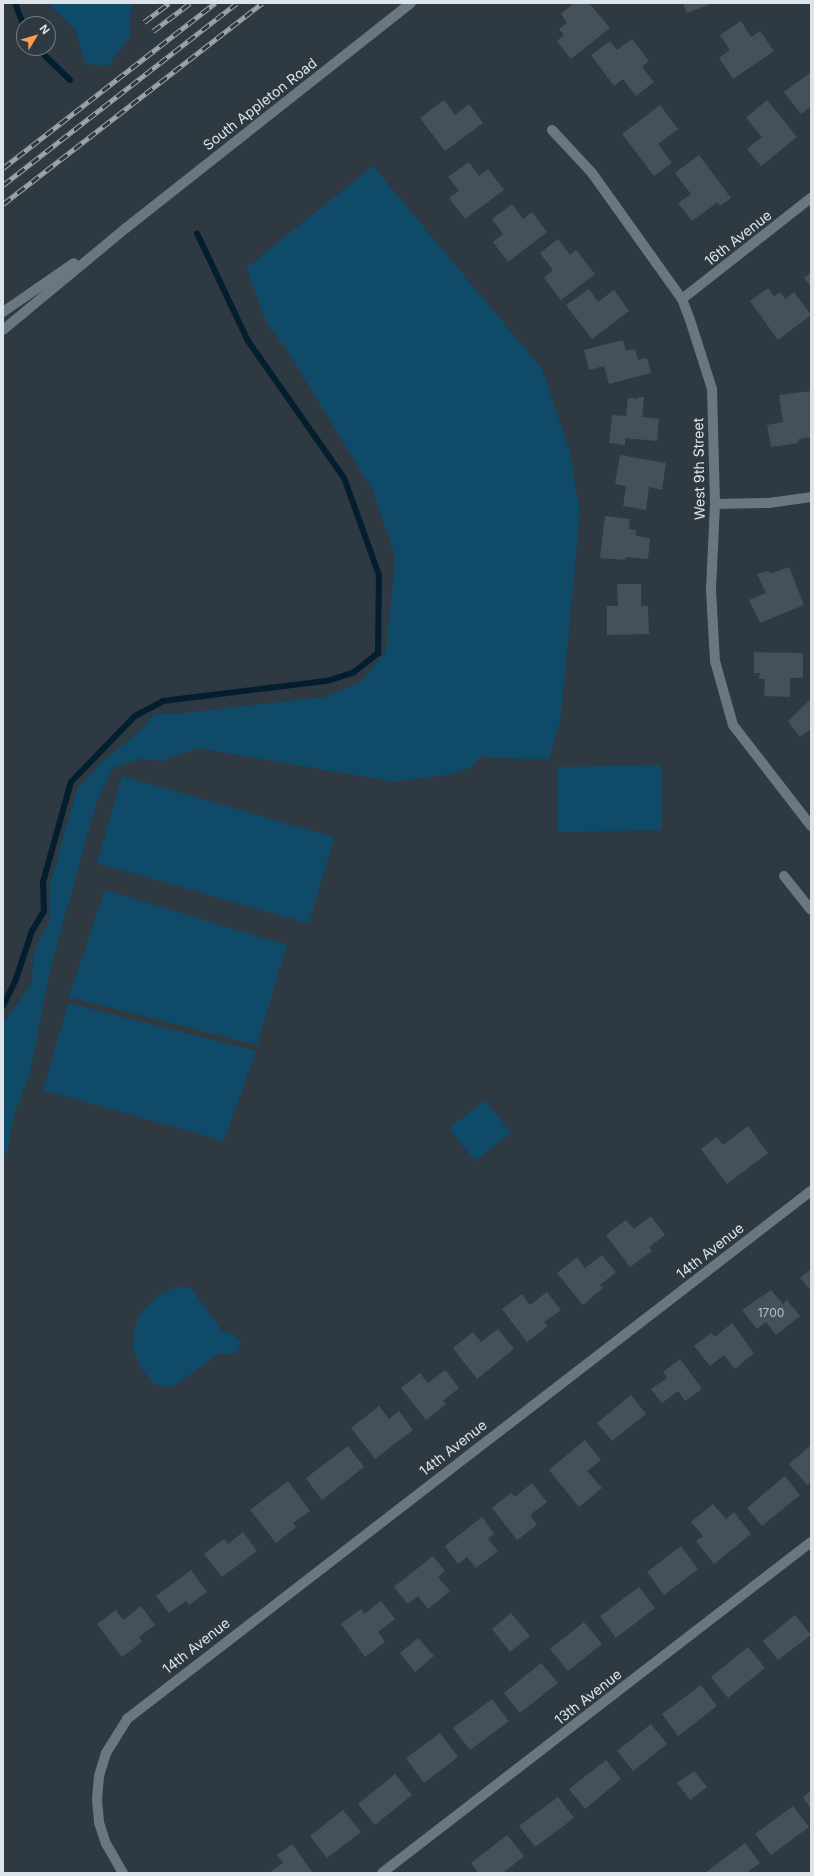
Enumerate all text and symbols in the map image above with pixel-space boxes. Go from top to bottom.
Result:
north arrow [16,16,56,56]
text: N [37,22,53,37]
street label: South Appleton Road [200,54,320,154]
street label: 16th Avenue [701,207,775,269]
street label: West 9th Street [690,418,708,520]
street label: 14th Avenue [673,1220,747,1282]
house number: 1700 [758,1306,784,1320]
street label: 14th Avenue [416,1417,490,1479]
street label: 14th Avenue [159,1615,233,1677]
street label: 13th Avenue [551,1666,625,1728]

